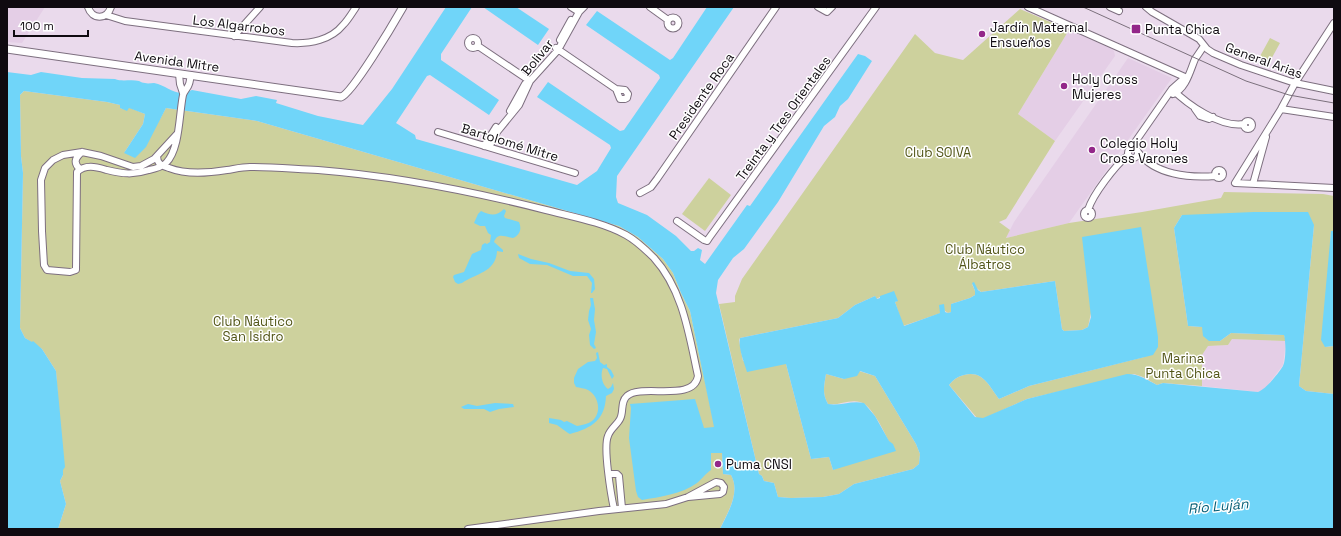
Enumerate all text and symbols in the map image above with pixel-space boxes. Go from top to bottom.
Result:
street label: Los Algarrobos [192,11,286,40]
scale bar [14,12,88,38]
text: 100 m [20,18,54,34]
place label: Jardín Maternal Ensueños [990,19,1088,51]
place label: Punta Chica [1145,21,1221,38]
marker: Punta Chica [1130,23,1142,35]
marker: Jardín Maternal Ensueños [977,29,987,39]
street label: Bolivar [518,36,557,79]
street label: General Arias [1223,39,1305,82]
street label: Avenida Mitre [133,47,220,76]
street label: Presidente Roca [665,49,738,143]
street label: Treinta y Tres Orientales [732,52,835,184]
place label: Holy Cross Mujeres [1072,71,1138,103]
marker: Holy Cross Mujeres [1059,81,1069,91]
street label: Bartolomé Mitre [459,120,561,165]
place label: Colegio Holy Cross Varones [1100,135,1188,167]
park label: Club SOIVA [905,144,971,161]
marker: Colegio Holy Cross Varones [1087,145,1097,155]
park label: Club Náutico Álbatros [945,241,1025,273]
park label: Club Náutico San Isidro [213,313,293,345]
park label: Marina Punta Chica [1145,350,1221,382]
place label: Puma CNSI [726,456,792,473]
marker: Puma CNSI [713,459,723,469]
water label: Río Luján [1187,494,1249,518]

